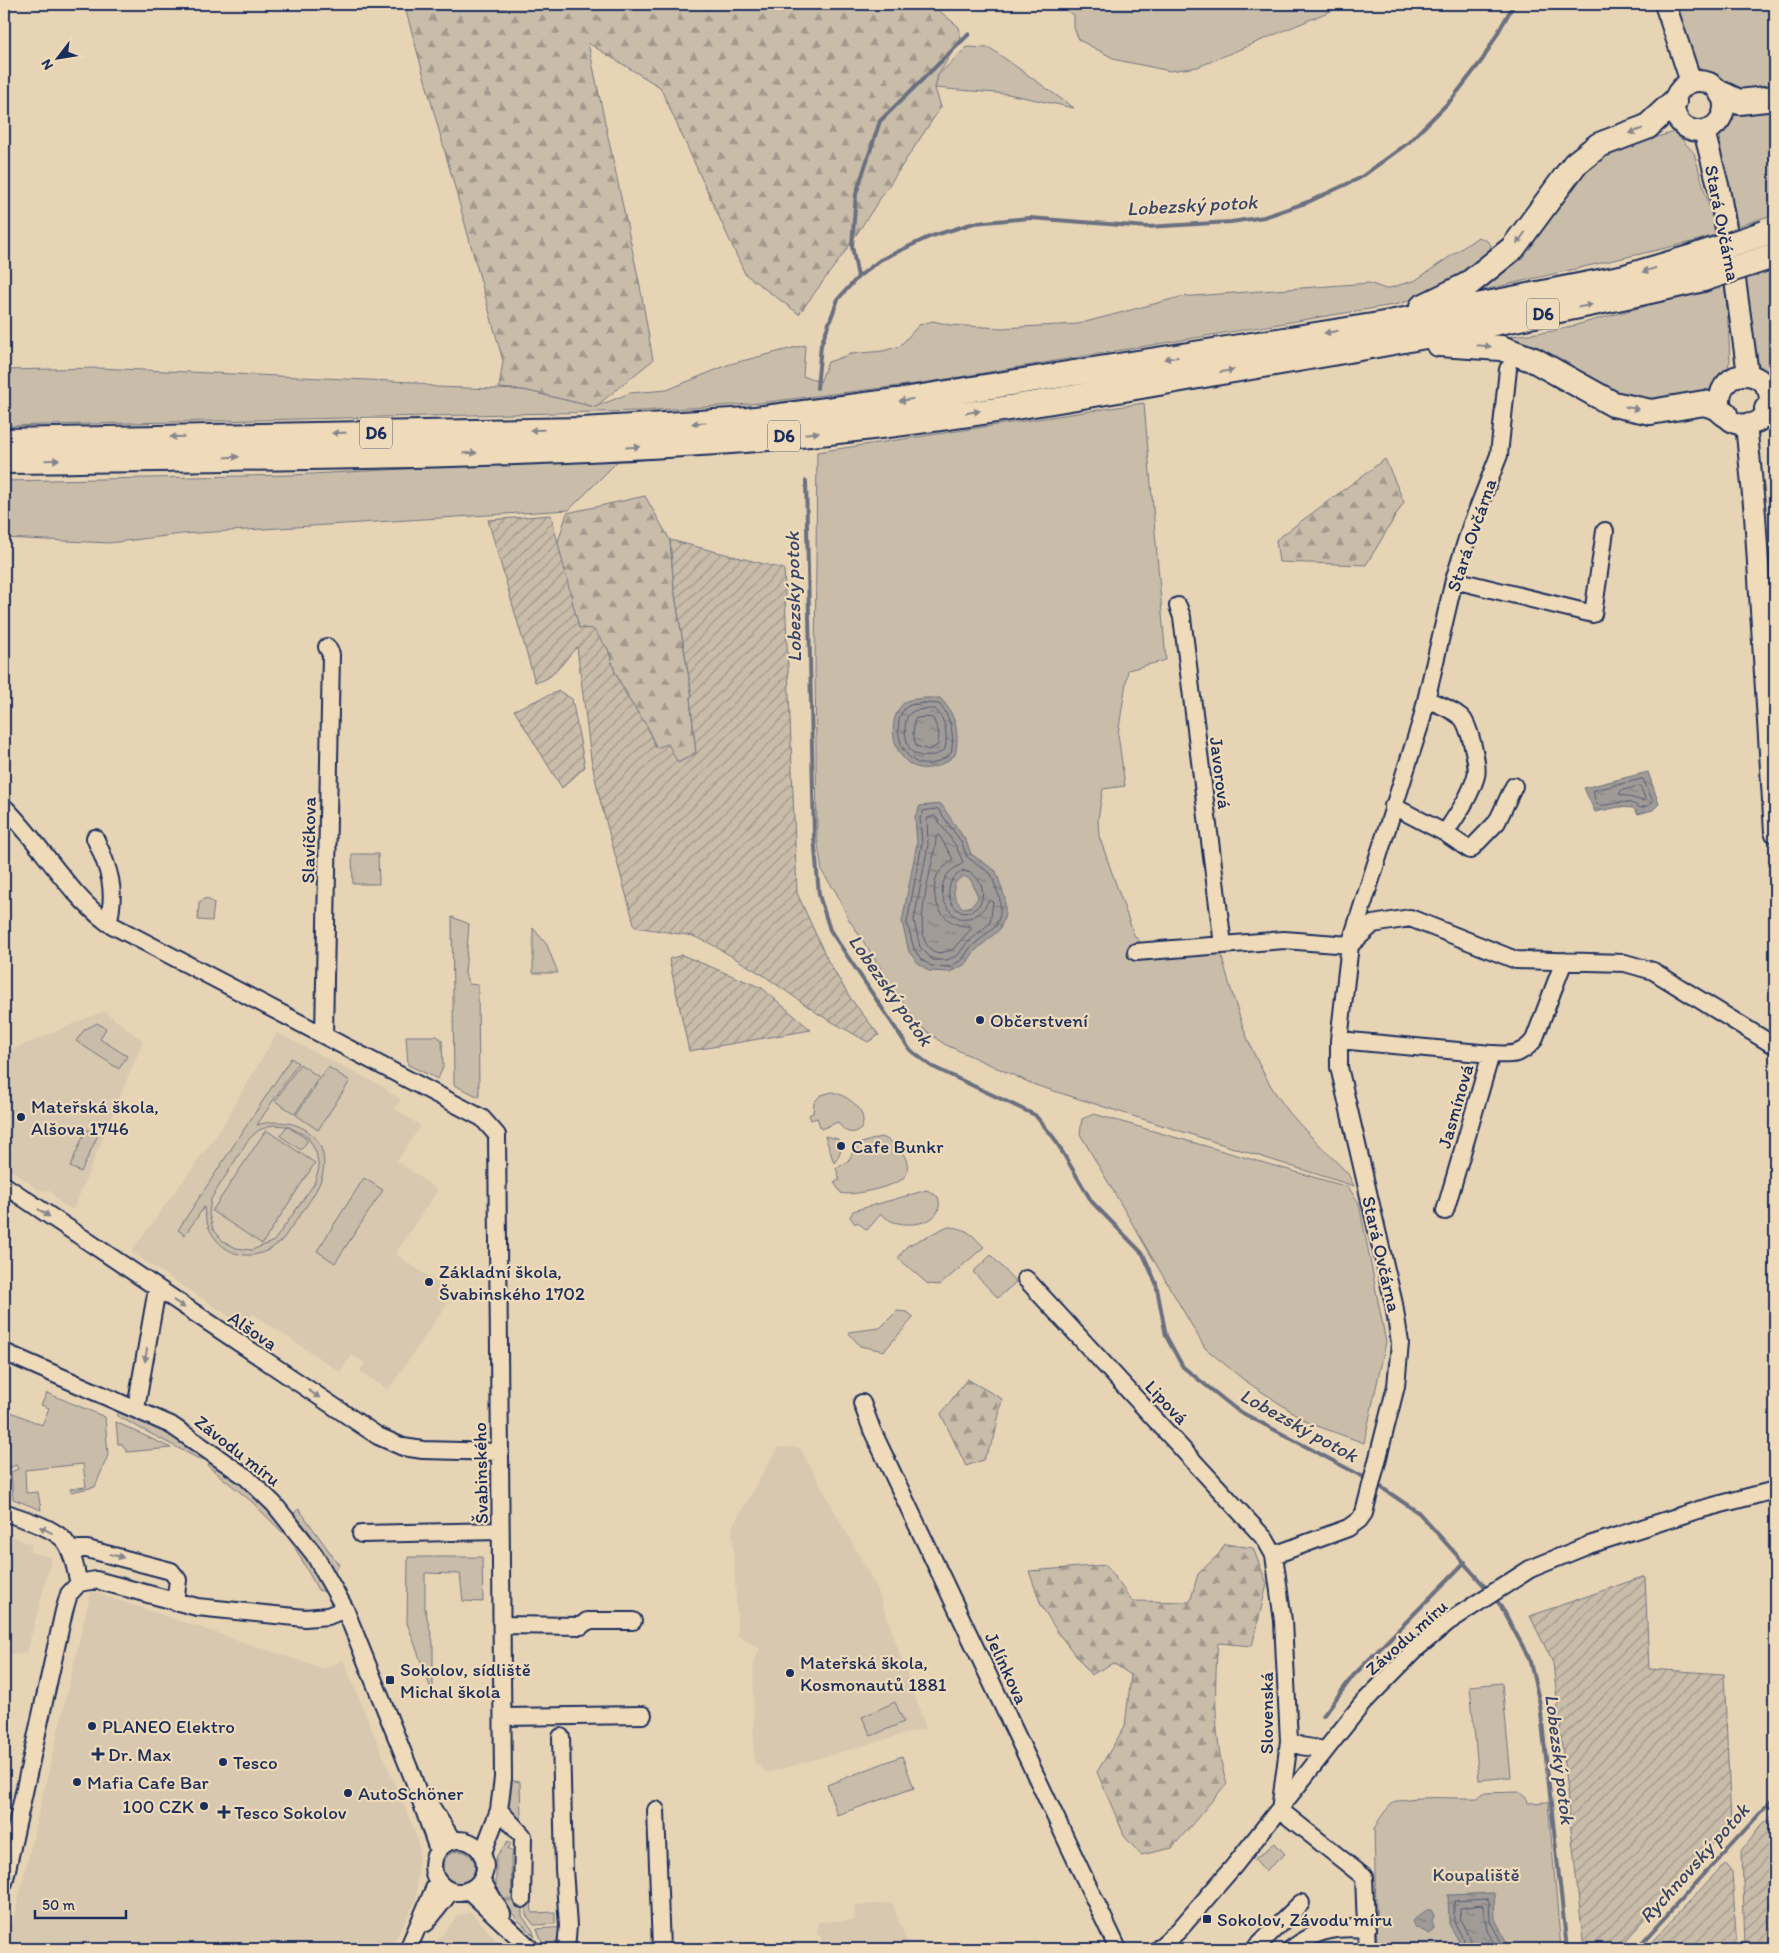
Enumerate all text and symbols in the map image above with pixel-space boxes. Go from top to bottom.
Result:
north arrow [32,32,82,82]
text: N [38,56,57,73]
one-way arrow [1628,127,1643,135]
street label: Stará Ovčárna [1700,163,1745,283]
water label: Lobezský potok [1126,190,1260,220]
one-way arrow [1515,231,1526,244]
one-way arrow [1641,266,1656,274]
road number: D6 [1527,298,1559,329]
one-way arrow [1577,302,1593,310]
one-way arrow [1323,329,1339,337]
one-way arrow [1476,343,1492,351]
one-way arrow [1162,354,1178,362]
one-way arrow [1219,367,1235,375]
one-way arrow [898,396,914,404]
one-way arrow [1624,404,1640,412]
one-way arrow [965,408,981,416]
road number: D6 [360,418,392,448]
one-way arrow [691,419,707,427]
road number: D6 [768,421,800,452]
one-way arrow [529,426,545,434]
one-way arrow [804,429,820,437]
one-way arrow [331,430,347,438]
one-way arrow [169,433,185,441]
one-way arrow [625,443,641,451]
one-way arrow [462,449,478,457]
one-way arrow [225,453,241,461]
one-way arrow [45,456,61,464]
street label: Stará Ovčárna [1441,476,1502,595]
water label: Lobezský potok [780,530,806,663]
street label: Javorová [1205,736,1236,811]
street label: Slavíčkova [296,796,321,884]
water label: Lobezský potok [844,930,939,1052]
place label: Občerstvení [990,1009,1088,1032]
marker: Občerstvení [974,1014,986,1026]
street label: Jasmínová [1433,1061,1478,1151]
place label: Mateřská škola, Alšova 1746 [31,1095,159,1140]
marker: Mateřská škola, Alšova 1746 [15,1111,27,1123]
place label: Cafe Bunkr [851,1135,944,1158]
marker: Cafe Bunkr [835,1140,847,1152]
street label: Stará Ovčárna [1357,1194,1406,1314]
one-way arrow [37,1208,50,1218]
place label: Základní škola, Švabinského 1702 [439,1260,585,1305]
marker: Základní škola, Švabinského 1702 [423,1276,435,1288]
one-way arrow [172,1299,185,1309]
street label: Alšova [224,1306,281,1355]
one-way arrow [142,1347,150,1363]
street label: Lipová [1140,1375,1193,1430]
water label: Lobezský potok [1236,1383,1363,1468]
one-way arrow [307,1389,320,1399]
street label: Závodu míru [190,1410,286,1491]
street label: Švabinského [468,1422,493,1524]
one-way arrow [39,1526,53,1534]
one-way arrow [109,1552,124,1560]
street label: Závodu míru [1360,1594,1453,1680]
street label: Jelínkova [980,1629,1033,1708]
place label: Mateřská škola, Kosmonautů 1881 [800,1651,947,1696]
place label: Sokolov, sídliště Michal škola [400,1658,531,1703]
marker: Mateřská škola, Kosmonautů 1881 [784,1667,796,1679]
street label: Slovenská [1255,1672,1278,1754]
marker: Sokolov, sídliště Michal škola [384,1674,396,1686]
water label: Lobezský potok [1540,1693,1580,1827]
place label: PLANEO Elektro [102,1715,235,1738]
marker: PLANEO Elektro [86,1720,98,1732]
place label: Dr. Max [108,1743,171,1766]
marker: Dr. Max [92,1748,104,1760]
place label: Tesco [233,1751,278,1774]
marker: Tesco [217,1756,229,1768]
place label: Mafia Cafe Bar [87,1771,209,1794]
marker: Mafia Cafe Bar [71,1776,83,1788]
place label: AutoSchöner [358,1782,464,1805]
marker: AutoSchöner [342,1787,354,1799]
place label: 100 CZK [122,1795,195,1818]
water label: Rychnovský potok [1634,1797,1755,1928]
marker: 100 CZK [198,1800,210,1812]
place label: Tesco Sokolov [234,1801,347,1824]
marker: Tesco Sokolov [218,1806,230,1818]
park label: Koupaliště [1433,1863,1519,1886]
scale bar [35,1888,126,1920]
text: 50 m [42,1896,75,1914]
place label: Sokolov, Závodu míru [1217,1908,1393,1931]
marker: Sokolov, Závodu míru [1201,1913,1213,1925]

